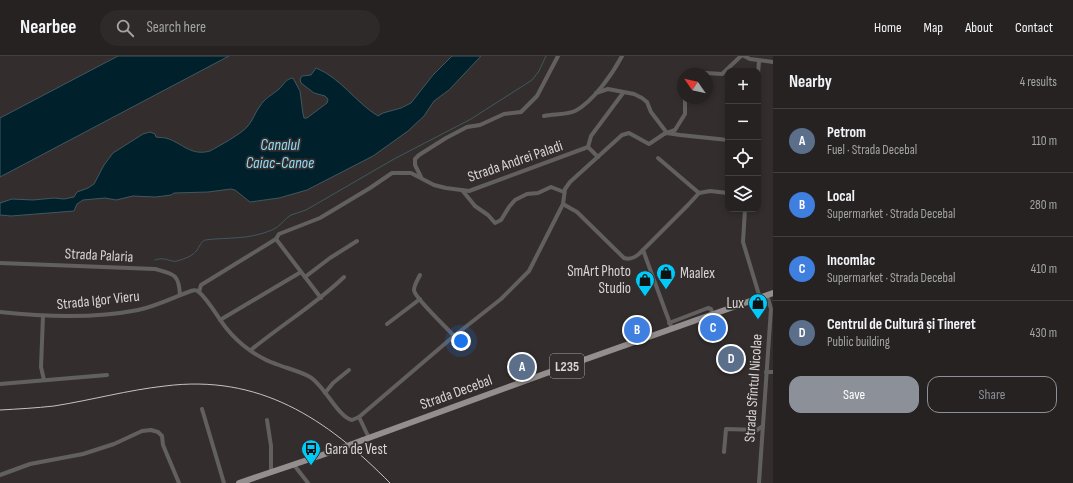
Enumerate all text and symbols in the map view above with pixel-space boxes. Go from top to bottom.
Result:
search box [100,10,380,46]
text: Nearbee [20,16,76,39]
icon: search [114,17,136,39]
text: Search here [146,18,206,37]
text: Home [874,19,902,36]
text: Map [924,19,943,36]
text: About [965,19,993,36]
text: Contact [1015,19,1053,36]
north arrow [677,68,713,104]
map controls [725,68,761,212]
button: + [725,68,761,104]
text: Nearby [789,72,832,92]
text: 4 results [1020,74,1057,90]
button: − [725,104,761,140]
text: Petrom [827,123,866,142]
text: A [799,133,805,149]
text: 110 m [1032,133,1057,149]
water label: Canalul Caiac-Canoe [246,136,314,173]
street label: Strada Andrei Paladi [465,136,565,187]
button: locate [725,140,761,176]
text: Fuel · Strada Decebal [827,142,917,158]
button: layers [725,176,761,212]
text: Local [827,187,855,206]
text: B [799,197,805,213]
text: 280 m [1030,197,1057,213]
text: Supermarket · Strada Decebal [827,206,955,222]
street label: Strada Palaria [64,244,134,267]
text: Incomlac [827,251,875,270]
text: C [799,261,805,277]
text: 410 m [1031,261,1057,277]
place label: SmArt Photo Studio [567,262,631,298]
shop icon: Maalex [655,262,677,290]
place label: Maalex [680,264,715,283]
shop icon: SmArt Photo Studio [634,269,656,297]
text: Supermarket · Strada Decebal [827,270,955,286]
street label: Strada Igor Vieru [56,287,140,314]
shop icon: Lux [747,292,769,320]
place label: Lux [727,294,744,313]
pin: C [700,313,726,343]
pin: B [624,315,650,345]
text: Centrul de Cultură și Tineret [827,315,976,334]
text: D [799,325,805,341]
text: 430 m [1030,325,1057,341]
your location [451,331,471,351]
street label: Strada Sfîntul Nicolae [740,333,767,443]
text: Public building [827,334,890,350]
pin: D [718,344,744,374]
pin: A [509,352,535,382]
road number: L235 [550,354,584,378]
street label: Strada Decebal [417,371,495,414]
button: Save [789,376,919,413]
button: Share [927,376,1057,413]
bus stop icon: Gara de Vest [300,438,322,466]
place label: Gara de Vest [325,440,388,459]

